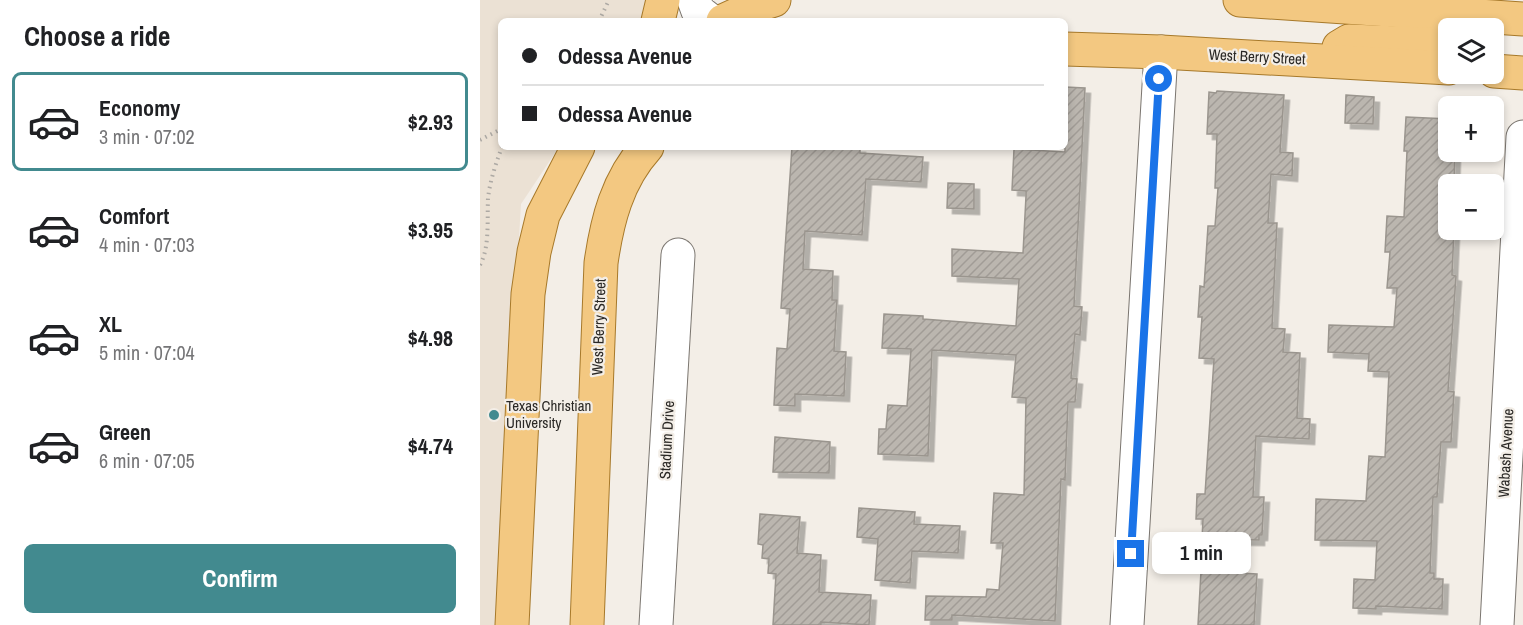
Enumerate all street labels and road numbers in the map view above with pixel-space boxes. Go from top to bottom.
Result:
street label: West Berry Street [1208,43,1307,70]
street label: West Berry Street [586,278,611,376]
street label: Stadium Drive [654,400,679,480]
street label: Wabash Avenue [1493,408,1518,498]

